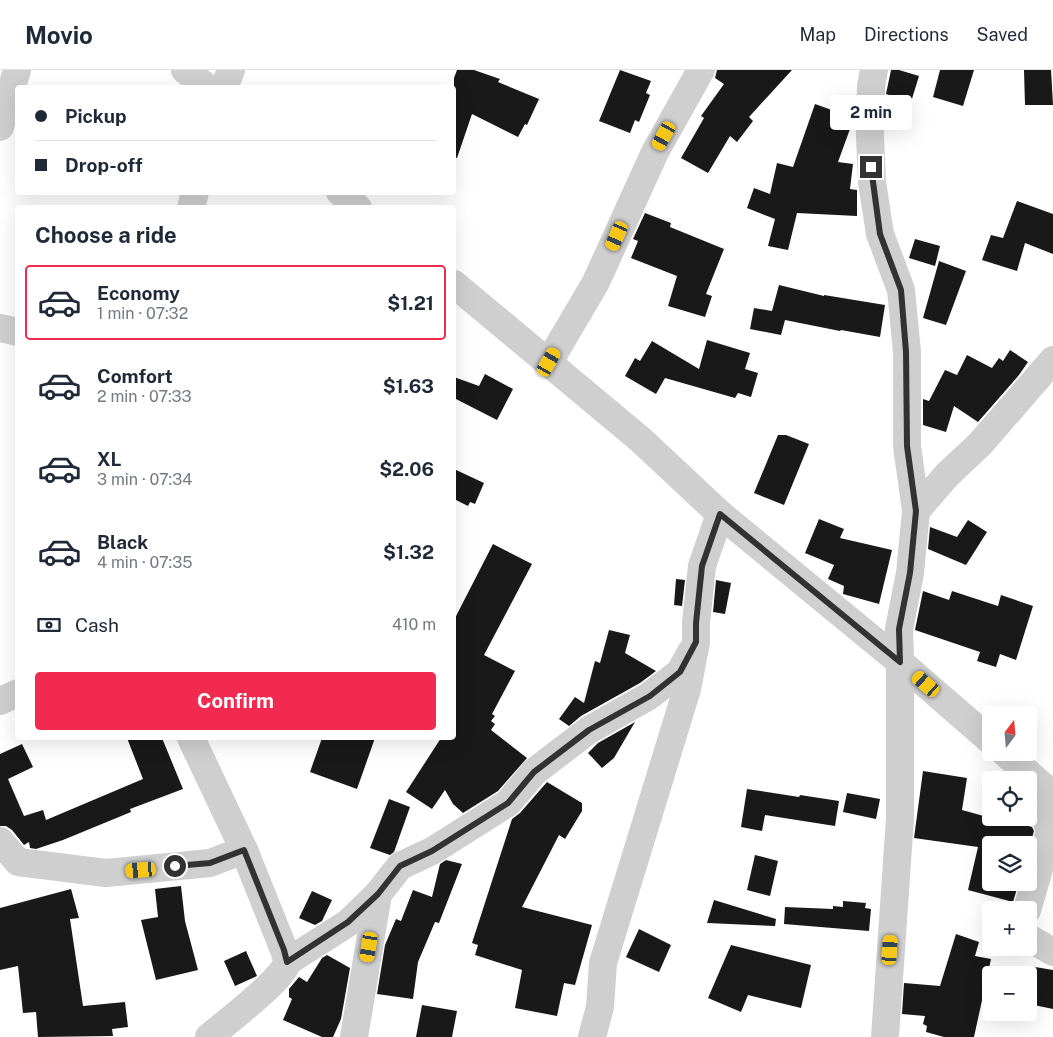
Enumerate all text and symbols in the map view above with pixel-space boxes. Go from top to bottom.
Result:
text: Movio [25,21,93,49]
text: Map [799,24,836,45]
text: Directions [864,24,949,45]
text: Saved [977,24,1028,45]
callout: 2 min [830,94,912,129]
text: 2 min [850,103,892,122]
text: Pickup [65,105,127,127]
car [650,119,677,153]
text: Drop-off [65,154,142,176]
route end [860,156,882,178]
car [604,219,629,253]
text: Choose a ride [35,222,177,248]
icon: car [37,280,82,325]
text: Economy [97,282,180,304]
text: $1.21 [387,292,434,314]
text: 1 min · 07:32 [97,304,188,323]
car [535,345,562,379]
icon: car [37,363,82,408]
text: Comfort [97,365,173,387]
text: $1.63 [383,375,434,397]
text: 2 min · 07:33 [97,387,192,406]
icon: car [37,446,82,491]
text: XL [97,448,122,470]
text: $2.06 [379,458,434,480]
text: 3 min · 07:34 [97,470,192,489]
icon: car [37,529,82,574]
text: Black [97,531,148,553]
text: $1.32 [383,541,434,563]
text: 4 min · 07:35 [97,553,192,572]
icon: cash [35,611,63,639]
text: Cash [75,614,119,636]
text: 410 m [392,615,436,634]
car [909,668,942,700]
button: Confirm [35,672,436,730]
north arrow [982,706,1038,761]
map controls [982,706,1037,1021]
button: locate [982,771,1037,826]
button: layers [982,836,1037,891]
route start [164,855,186,877]
car [125,861,156,879]
button: + [982,901,1037,956]
car [359,931,378,963]
car [881,935,898,965]
button: − [982,966,1037,1021]

